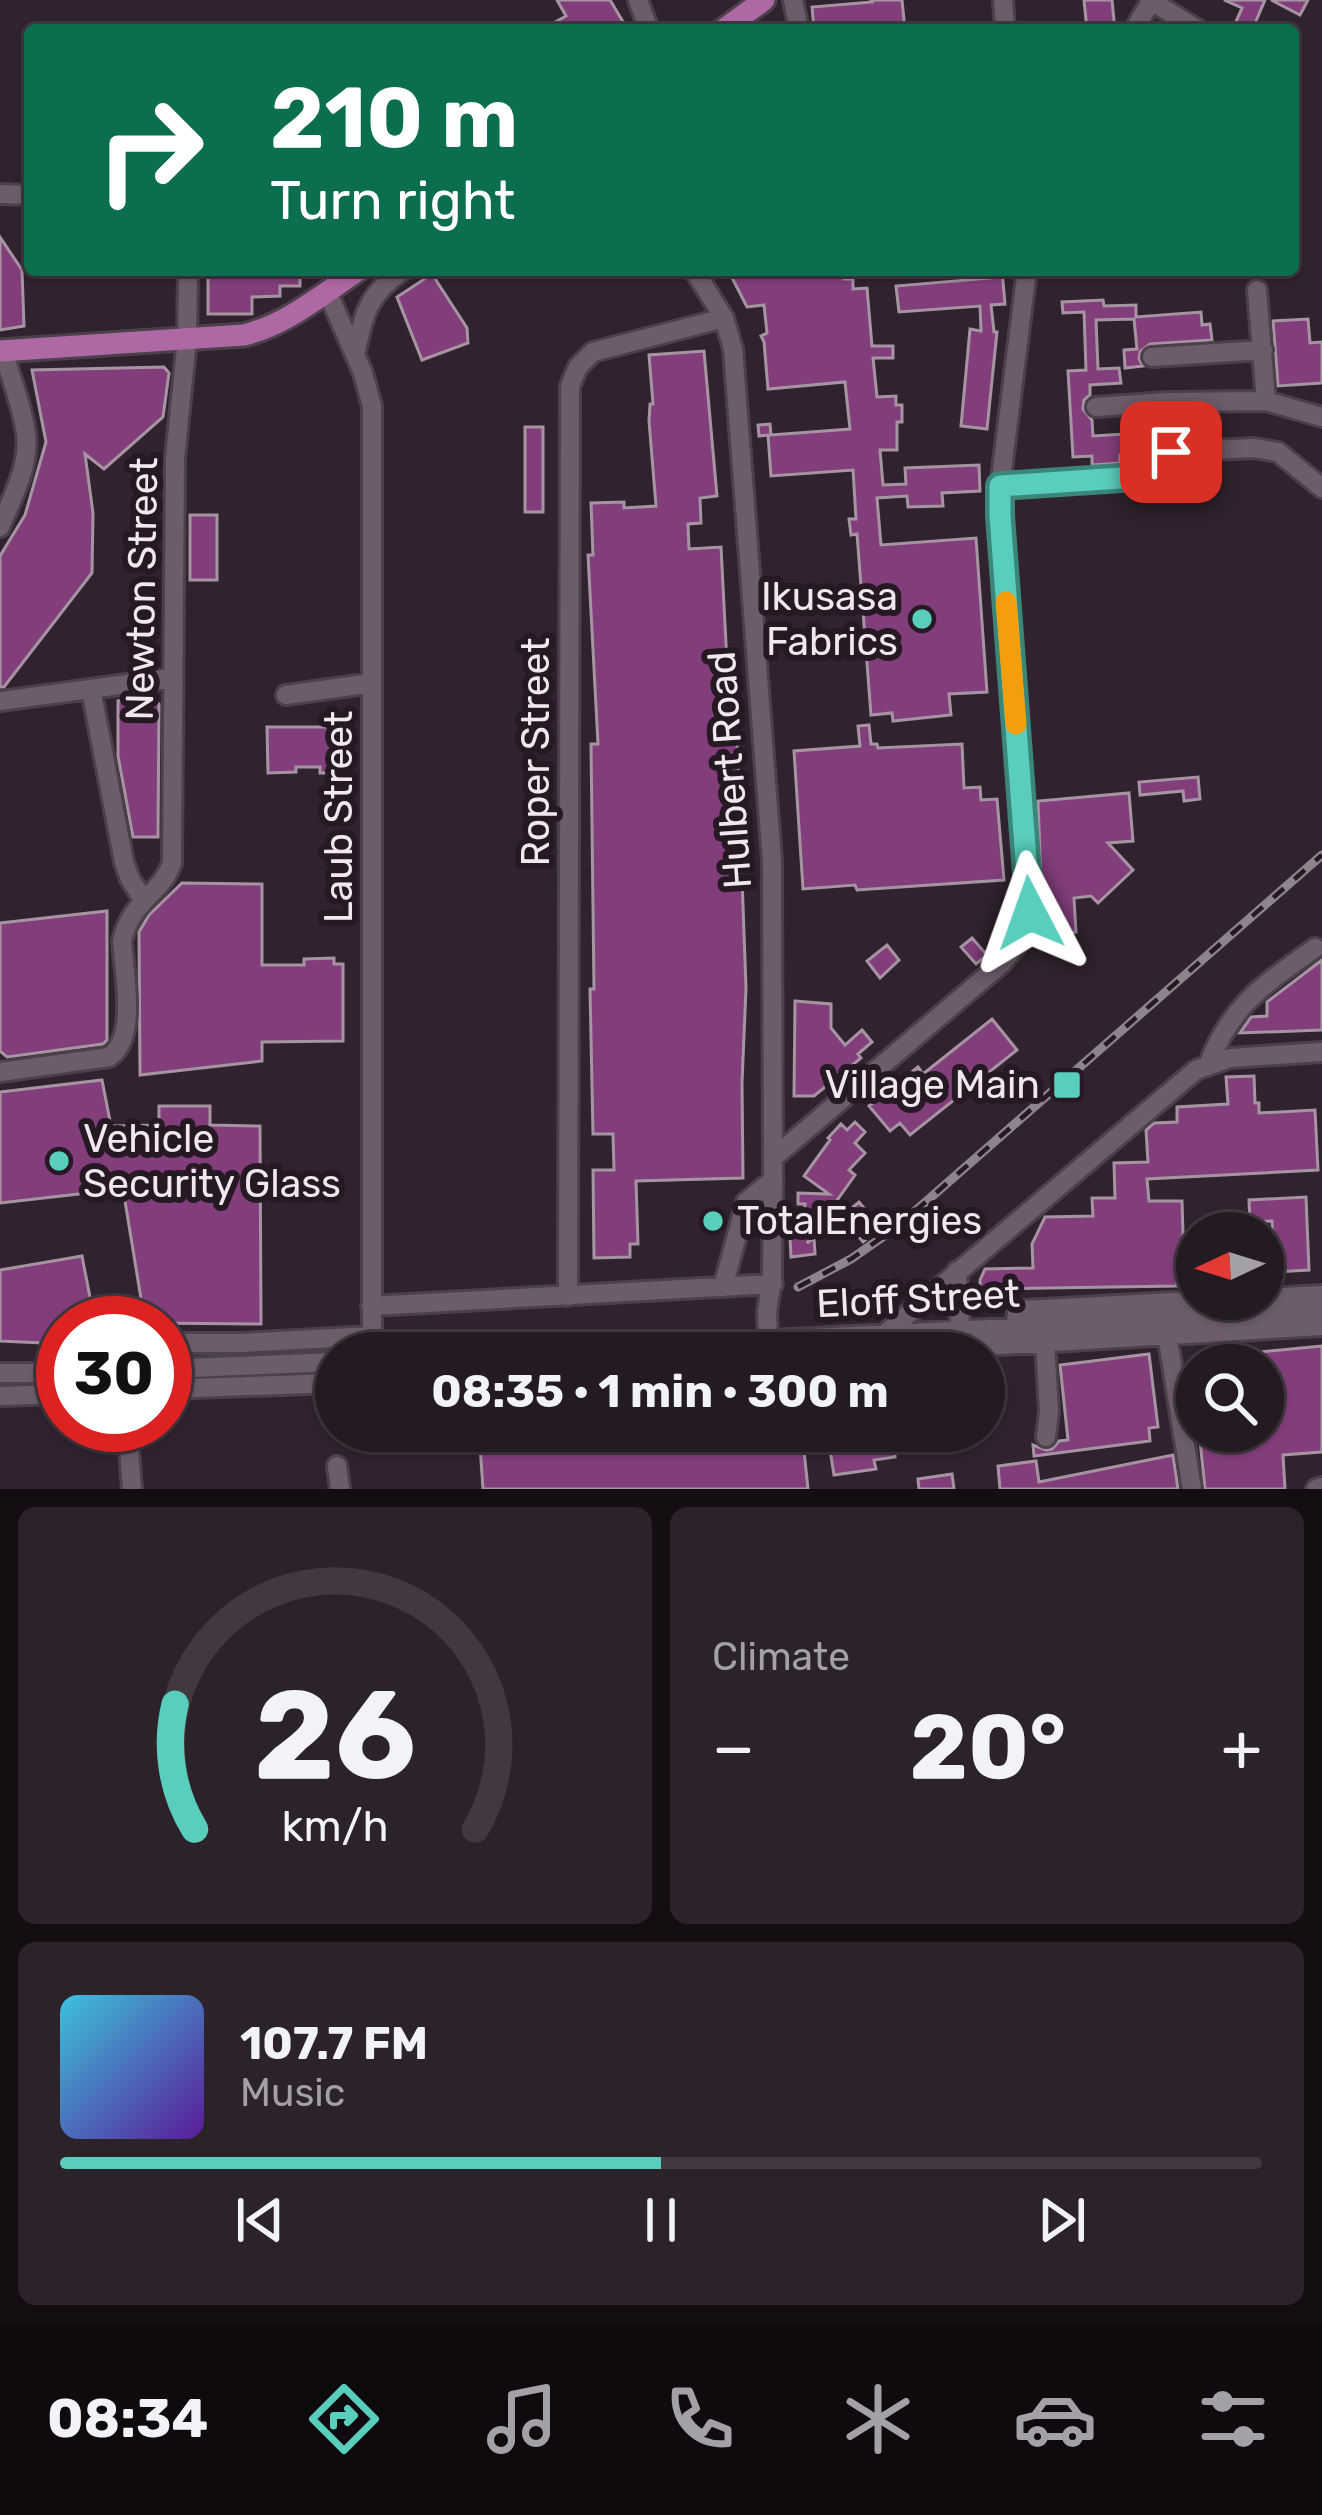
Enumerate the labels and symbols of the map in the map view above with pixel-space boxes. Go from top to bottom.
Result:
pin [1120,401,1222,503]
street label: Newton Street [117,457,167,721]
place label: Ikusasa Fabrics [761,574,898,665]
marker: Ikusasa Fabrics [909,606,935,632]
street label: Roper Street [513,637,559,867]
street label: Hulbert Road [699,650,761,890]
street label: Laub Street [316,711,362,923]
position arrow [967,850,1093,976]
place label: Village Main [824,1062,1040,1108]
marker: Village Main [1051,1069,1083,1101]
place label: Vehicle Security Glass [83,1116,341,1207]
marker: Vehicle Security Glass [46,1148,72,1174]
place label: TotalEnergies [737,1198,982,1244]
marker: TotalEnergies [700,1208,726,1234]
north arrow [1176,1212,1284,1320]
street label: Eloff Street [815,1271,1021,1327]
speed limit sign: 30 [36,1296,192,1452]

